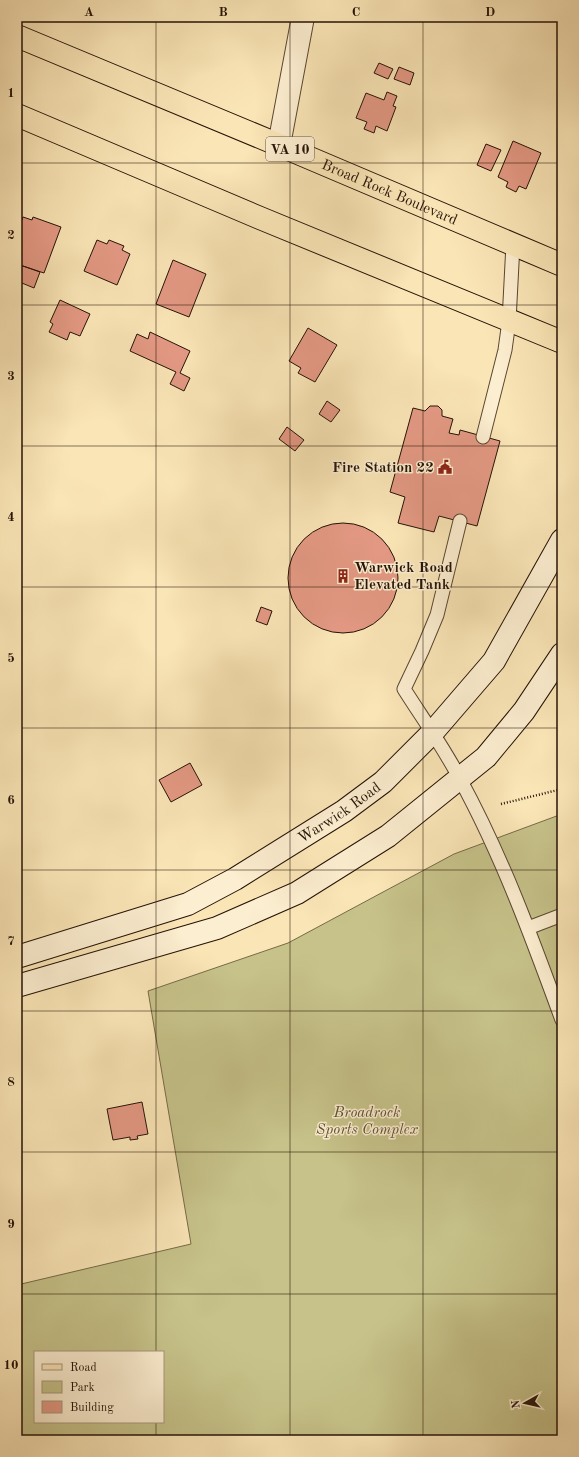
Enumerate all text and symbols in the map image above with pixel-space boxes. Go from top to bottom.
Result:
text: A [84,6,94,19]
text: B [218,6,228,19]
text: C [352,6,360,19]
text: D [485,6,495,19]
text: 1 [7,87,15,100]
road number: VA 10 [266,137,314,161]
street label: Broad Rock Boulevard [319,158,459,229]
text: 2 [7,229,15,242]
text: 3 [7,370,15,383]
public building icon: Fire Station 22 [437,459,453,475]
place label: Fire Station 22 [332,461,434,476]
text: 4 [7,511,15,524]
place label: Warwick Road Elevated Tank [354,561,453,593]
building icon: Warwick Road Elevated Tank [335,568,351,584]
text: 5 [7,652,15,665]
street label: Warwick Road [296,780,384,847]
text: 6 [7,794,15,807]
text: 7 [7,935,15,948]
text: 8 [7,1076,15,1089]
park label: Broadrock Sports Complex [316,1106,419,1138]
text: 9 [7,1218,15,1231]
legend [34,1351,164,1423]
text: 10 [3,1359,19,1372]
text: Road [70,1362,97,1374]
text: Park [70,1382,95,1394]
north arrow [505,1383,545,1423]
text: N [510,1399,523,1409]
text: Building [70,1402,114,1414]

